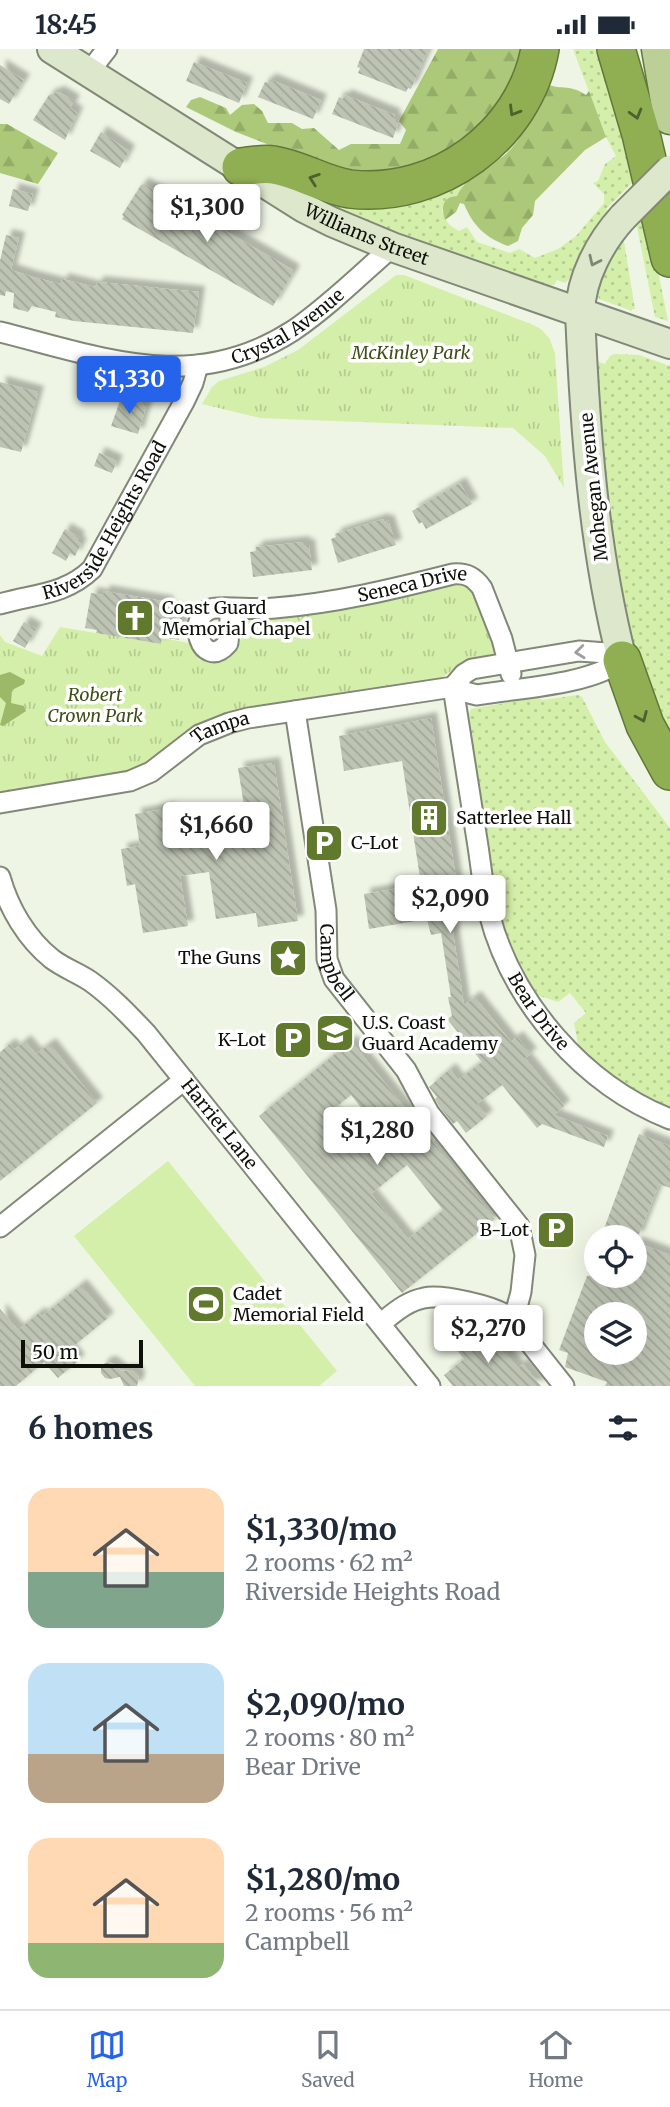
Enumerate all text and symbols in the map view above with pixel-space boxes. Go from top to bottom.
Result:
text: 18:45 [35,8,97,41]
one-way arrow [509,104,522,117]
one-way arrow [627,108,642,120]
one-way arrow [309,173,321,187]
pin: $1,300 [150,185,264,244]
text: $1,300 [169,192,245,221]
street label: Williams Street [300,198,432,270]
one-way arrow [588,254,602,267]
street label: Crystal Avenue [228,283,349,369]
park label: McKinley Park [351,341,470,364]
pin: $1,330 [72,357,186,416]
text: $1,330 [93,364,165,393]
street label: Mohegan Avenue [574,412,613,562]
street label: Riverside Heights Road [40,437,171,605]
street label: Seneca Drive [355,561,469,607]
place label: Coast Guard Memorial Chapel [162,596,311,640]
church icon: Coast Guard Memorial Chapel [114,597,156,639]
one-way arrow [574,644,586,659]
park label: Robert Crown Park [47,683,143,727]
street label: Tampa [186,706,252,748]
one-way arrow [634,710,648,722]
building icon: Satterlee Hall [408,797,450,839]
pin: $1,660 [159,803,273,862]
place label: Satterlee Hall [456,806,572,829]
text: $1,660 [179,810,253,839]
parking icon: C-Lot [303,822,345,864]
place label: C-Lot [351,831,398,854]
pin: $2,090 [393,875,507,935]
text: $2,090 [411,883,489,912]
street label: Campbell [315,923,359,1006]
place icon: The Guns [267,937,309,979]
place label: The Guns [178,946,261,969]
street label: Bear Drive [503,968,574,1055]
place label: U.S. Coast Guard Academy [362,1011,499,1055]
school or university icon: U.S. Coast Guard Academy [314,1012,356,1054]
parking icon: K-Lot [272,1019,314,1061]
place label: K-Lot [218,1028,266,1051]
street label: Harriet Lane [176,1074,263,1174]
pin: $1,280 [320,1107,434,1167]
text: $1,280 [339,1115,415,1144]
parking icon: B-Lot [535,1209,577,1251]
place label: B-Lot [480,1218,529,1241]
map controls [584,1225,647,1365]
button: locate [584,1225,647,1288]
place label: Cadet Memorial Field [233,1282,364,1326]
sports icon: Cadet Memorial Field [185,1283,227,1325]
button: layers [584,1302,647,1365]
pin: $2,270 [431,1305,545,1365]
text: $2,270 [450,1313,526,1342]
scale bar [21,1337,144,1369]
text: 50 m [32,1340,78,1364]
text: 6 homes [28,1409,153,1447]
icon: filters [604,1409,642,1447]
text: $1,330/mo [245,1510,397,1548]
icon: home [84,1516,168,1600]
text: 2 rooms · 62 m² [245,1548,413,1577]
text: Riverside Heights Road [245,1577,500,1606]
text: $2,090/mo [245,1685,405,1723]
icon: home [84,1691,168,1775]
text: 2 rooms · 80 m² [245,1723,414,1752]
text: Bear Drive [245,1752,361,1781]
text: $1,280/mo [245,1860,400,1898]
icon: home [84,1866,168,1950]
text: 2 rooms · 56 m² [245,1898,413,1927]
text: Campbell [245,1927,350,1956]
tab: Map [87,2026,127,2092]
tab: Saved [301,2026,355,2092]
tab: Home [528,2026,583,2092]

